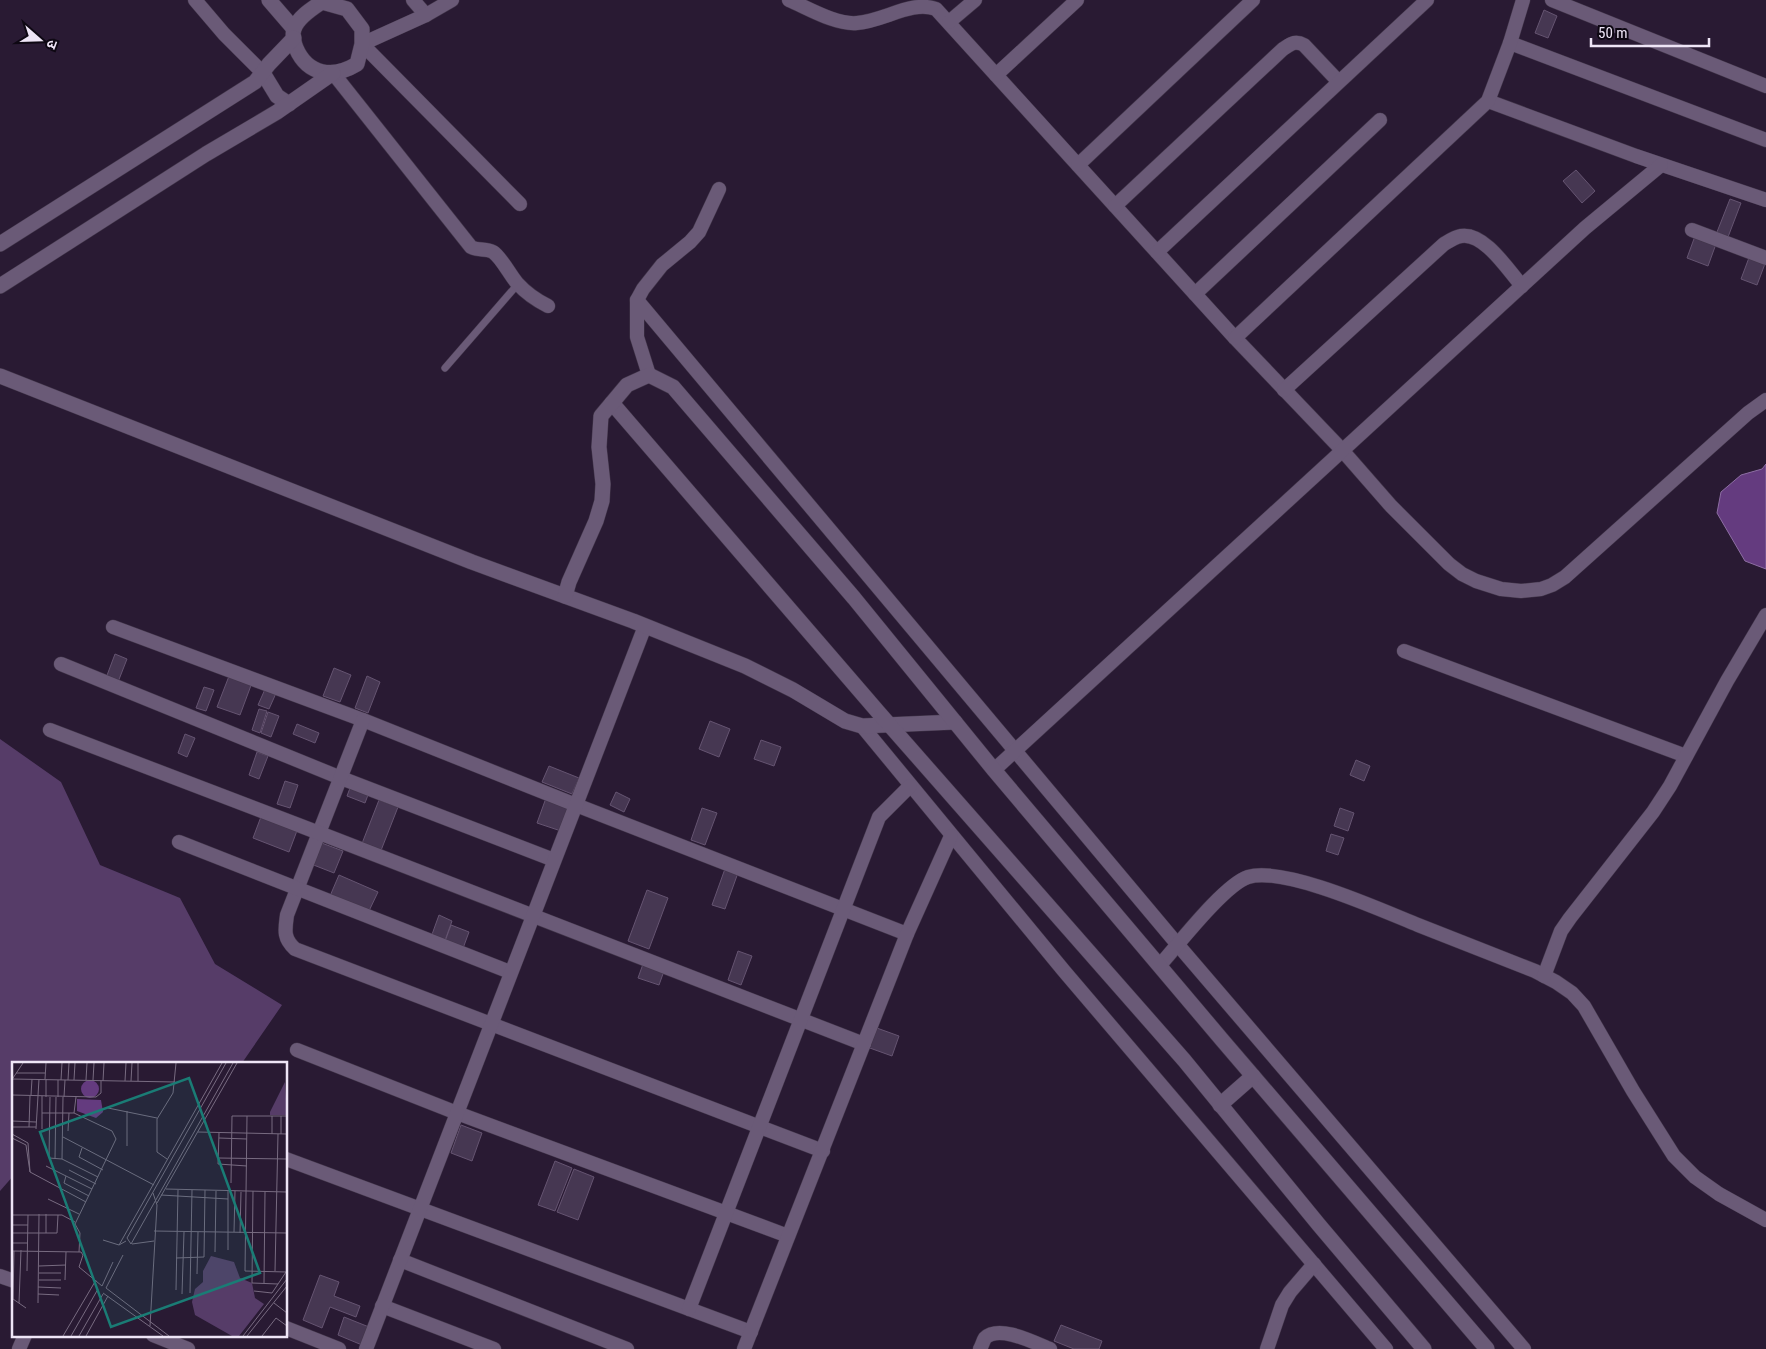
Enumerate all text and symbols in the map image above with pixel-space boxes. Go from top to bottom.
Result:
north arrow [15,15,65,65]
scale bar [1591,15,1708,47]
text: 50 m [1598,24,1628,42]
text: उ [43,38,61,52]
inset map [12,1062,288,1336]

